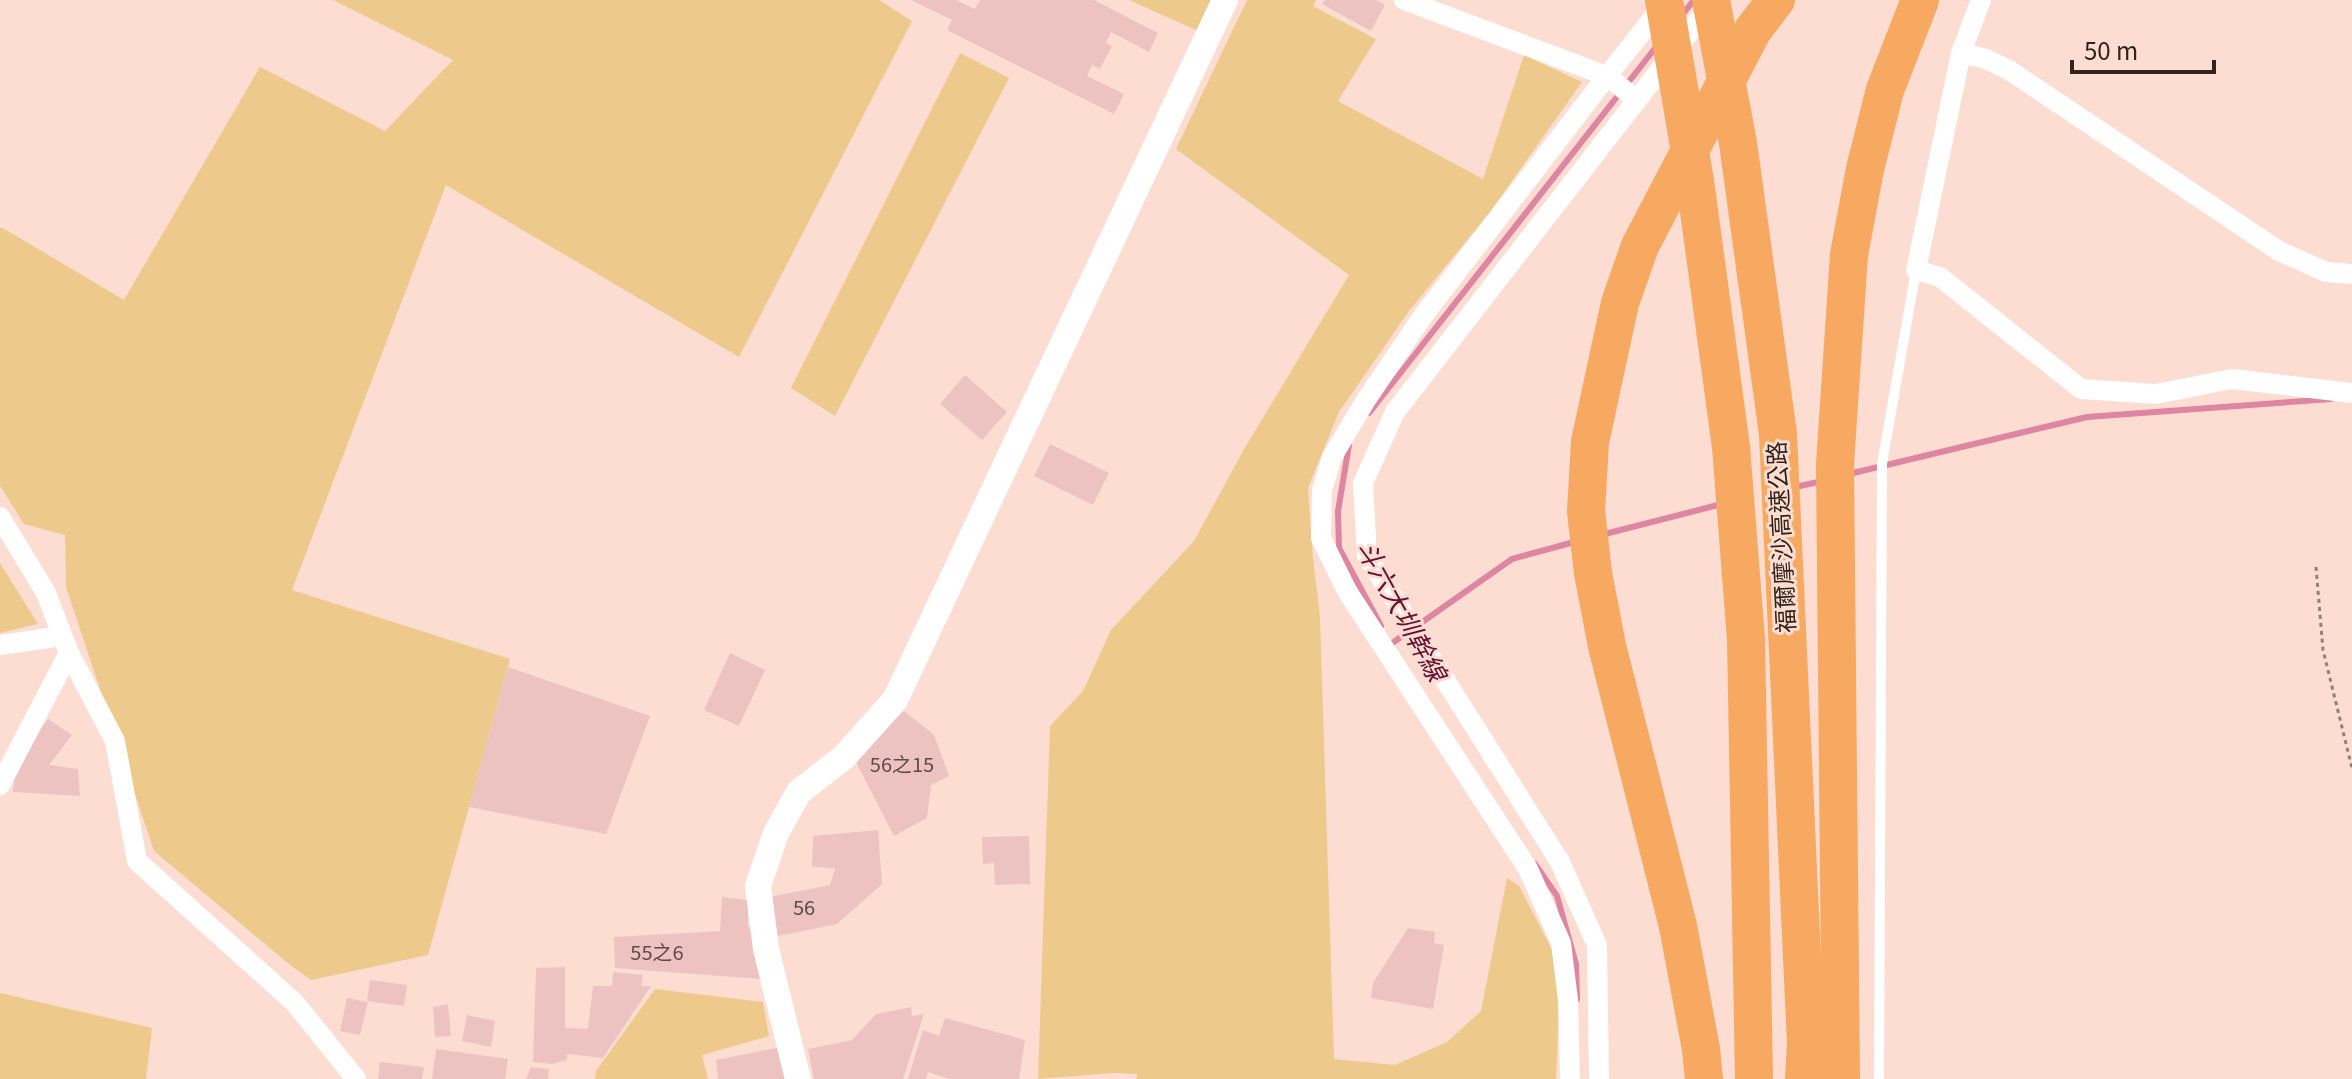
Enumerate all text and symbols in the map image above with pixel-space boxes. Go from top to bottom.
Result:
scale bar [2072,24,2214,74]
text: 50 m [2084,32,2138,67]
street label: 福爾摩沙高速公路 [1757,440,1802,634]
water label: 斗六大圳幹線 [1349,533,1459,690]
house number: 56之15 [870,749,934,778]
house number: 56 [793,892,815,921]
house number: 55之6 [630,937,684,966]

